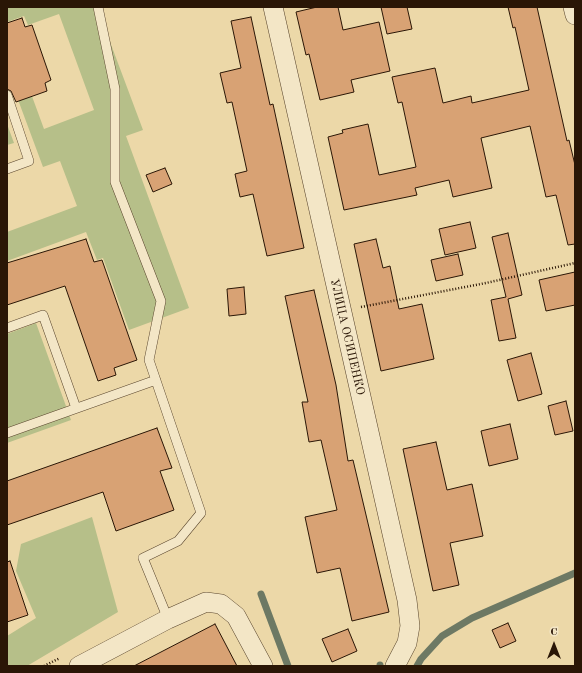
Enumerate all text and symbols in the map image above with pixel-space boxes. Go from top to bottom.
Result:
street label: УЛИЦА ОСИПЕНКО [327,277,367,397]
north arrow [534,625,574,665]
text: С [550,627,558,638]

